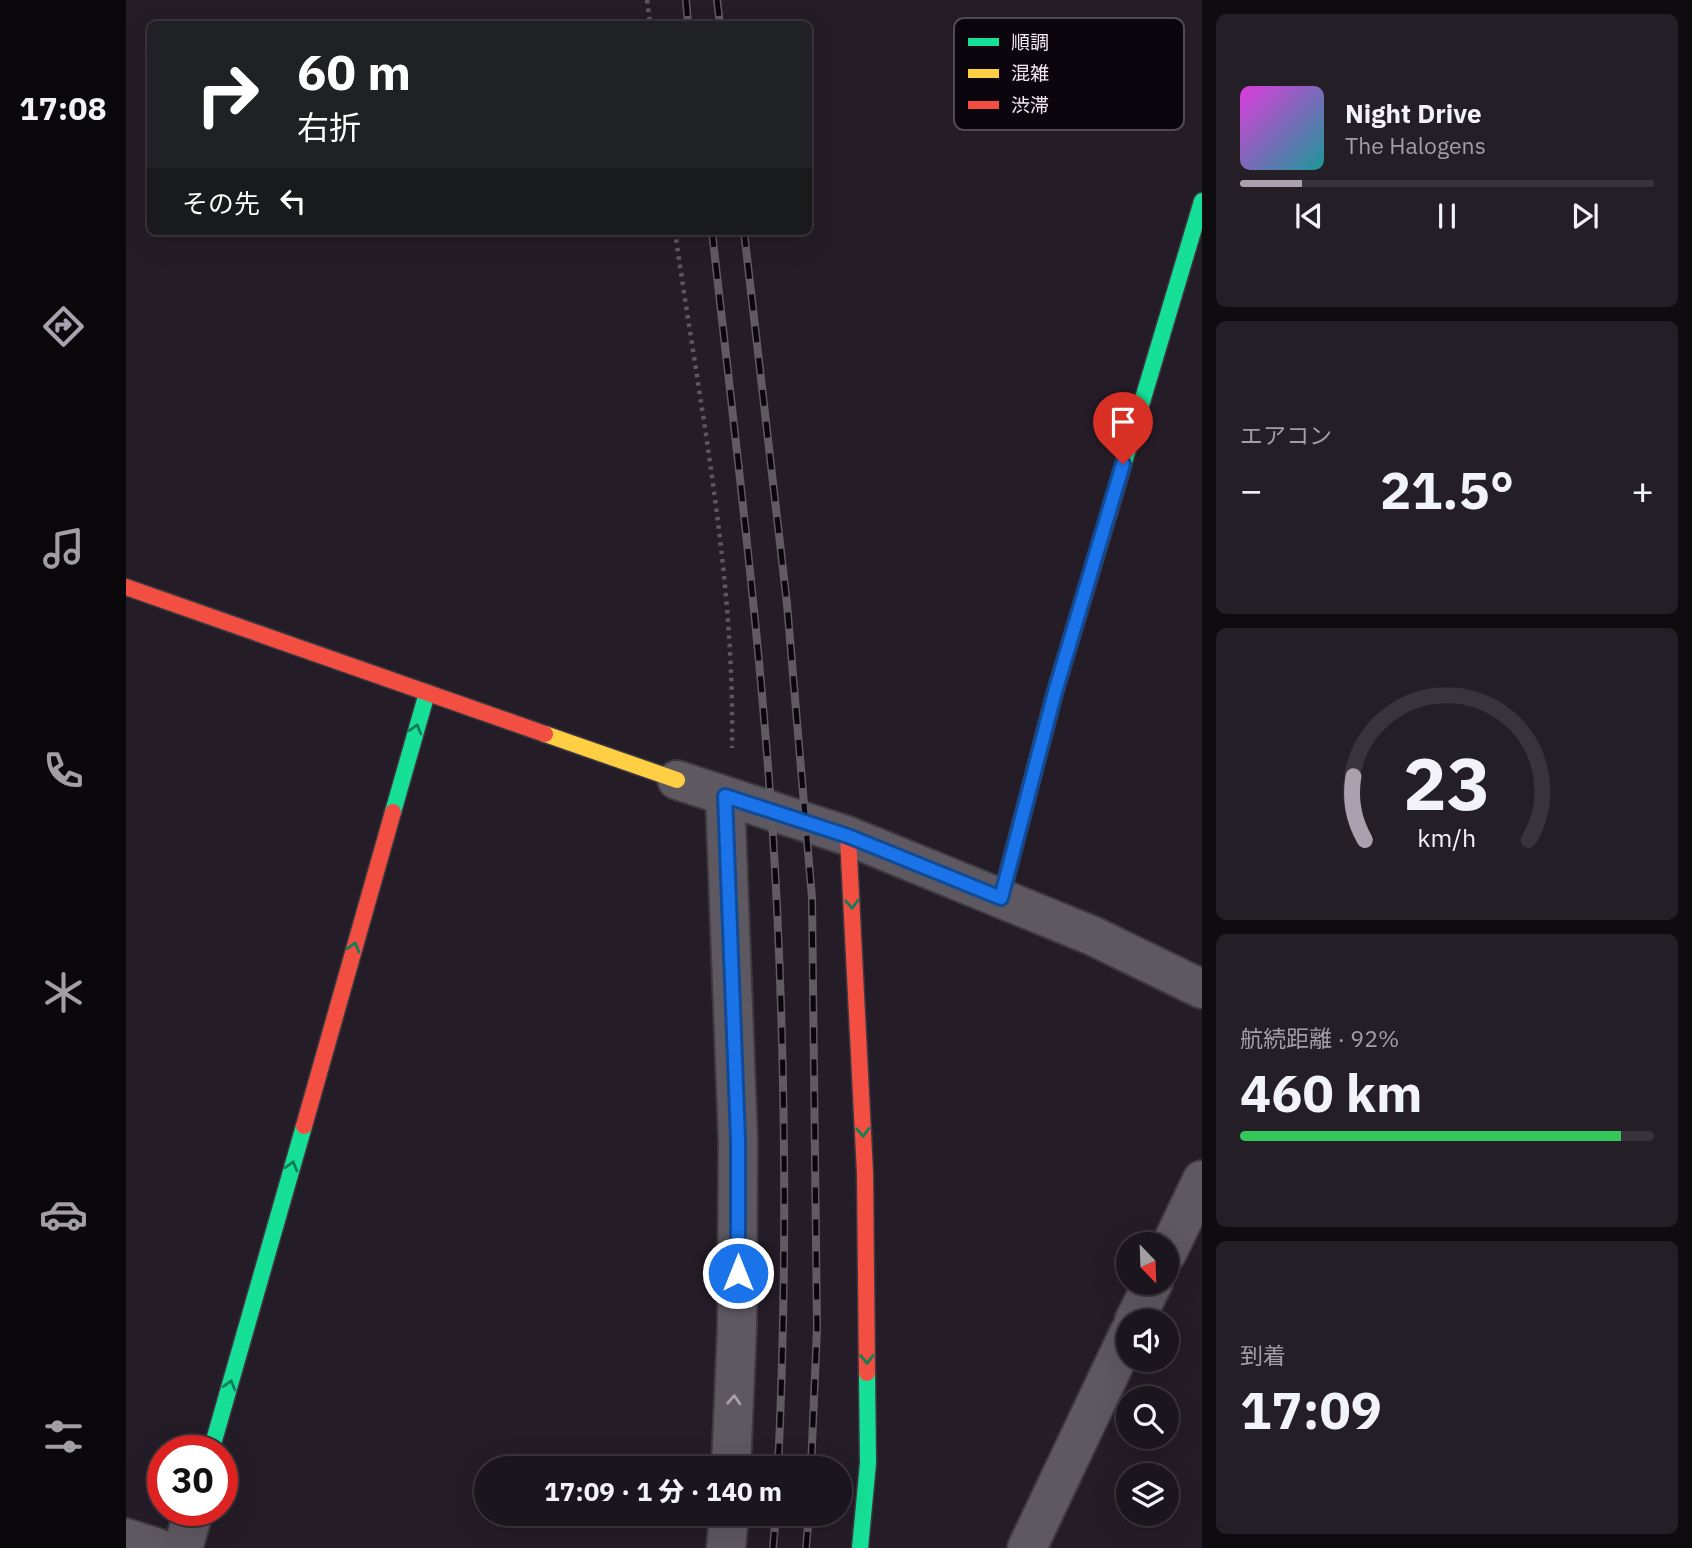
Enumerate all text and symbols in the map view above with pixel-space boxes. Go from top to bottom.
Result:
legend [954,18,1184,130]
text: 順調 [1011,30,1049,54]
text: 60 m [297,40,411,103]
icon: right [182,49,273,140]
text: 混雑 [1011,61,1049,85]
text: 17:08 [19,87,107,129]
text: 渋滞 [1011,93,1049,117]
text: Night Drive [1345,96,1482,130]
text: 右折 [297,106,361,148]
text: The Halogens [1345,130,1486,160]
icon: left [274,182,312,220]
text: その先 [182,186,260,220]
icon: previous [1290,197,1328,235]
icon: pause [1428,197,1466,235]
icon: next [1566,197,1604,235]
icon: directions [39,302,88,351]
pin [1093,392,1153,464]
icon: arrive [1104,403,1142,441]
text: エアコン [1240,420,1332,450]
text: 21.5° [1380,456,1514,523]
text: − [1240,465,1263,514]
text: + [1631,465,1654,514]
icon: music [39,524,88,573]
one-way arrow [408,723,423,735]
text: 23 [1403,735,1491,830]
icon: phone [39,746,88,795]
text: km/h [1418,821,1476,854]
one-way arrow [844,899,859,910]
one-way arrow [346,942,360,954]
icon: climate [39,968,88,1017]
text: 航続距離 · 92% [1240,1023,1399,1053]
text: 460 km [1240,1059,1422,1126]
one-way arrow [855,1126,870,1137]
one-way arrow [284,1161,298,1173]
icon: car [39,1190,88,1239]
north arrow [1116,1232,1180,1295]
map controls [1116,1232,1179,1526]
position arrow [701,1236,775,1310]
button: sound [1116,1309,1179,1372]
text: 到着 [1240,1340,1286,1370]
one-way arrow [859,1354,874,1365]
text: 17:09 [1240,1376,1382,1443]
one-way arrow [221,1379,236,1391]
button: search [1116,1386,1179,1449]
one-way arrow [726,1394,741,1405]
icon: filters [39,1412,88,1461]
speed limit sign: 30 [147,1435,238,1526]
button: layers [1116,1463,1179,1526]
text: 17:09 · 1 分 · 140 m [544,1474,782,1508]

